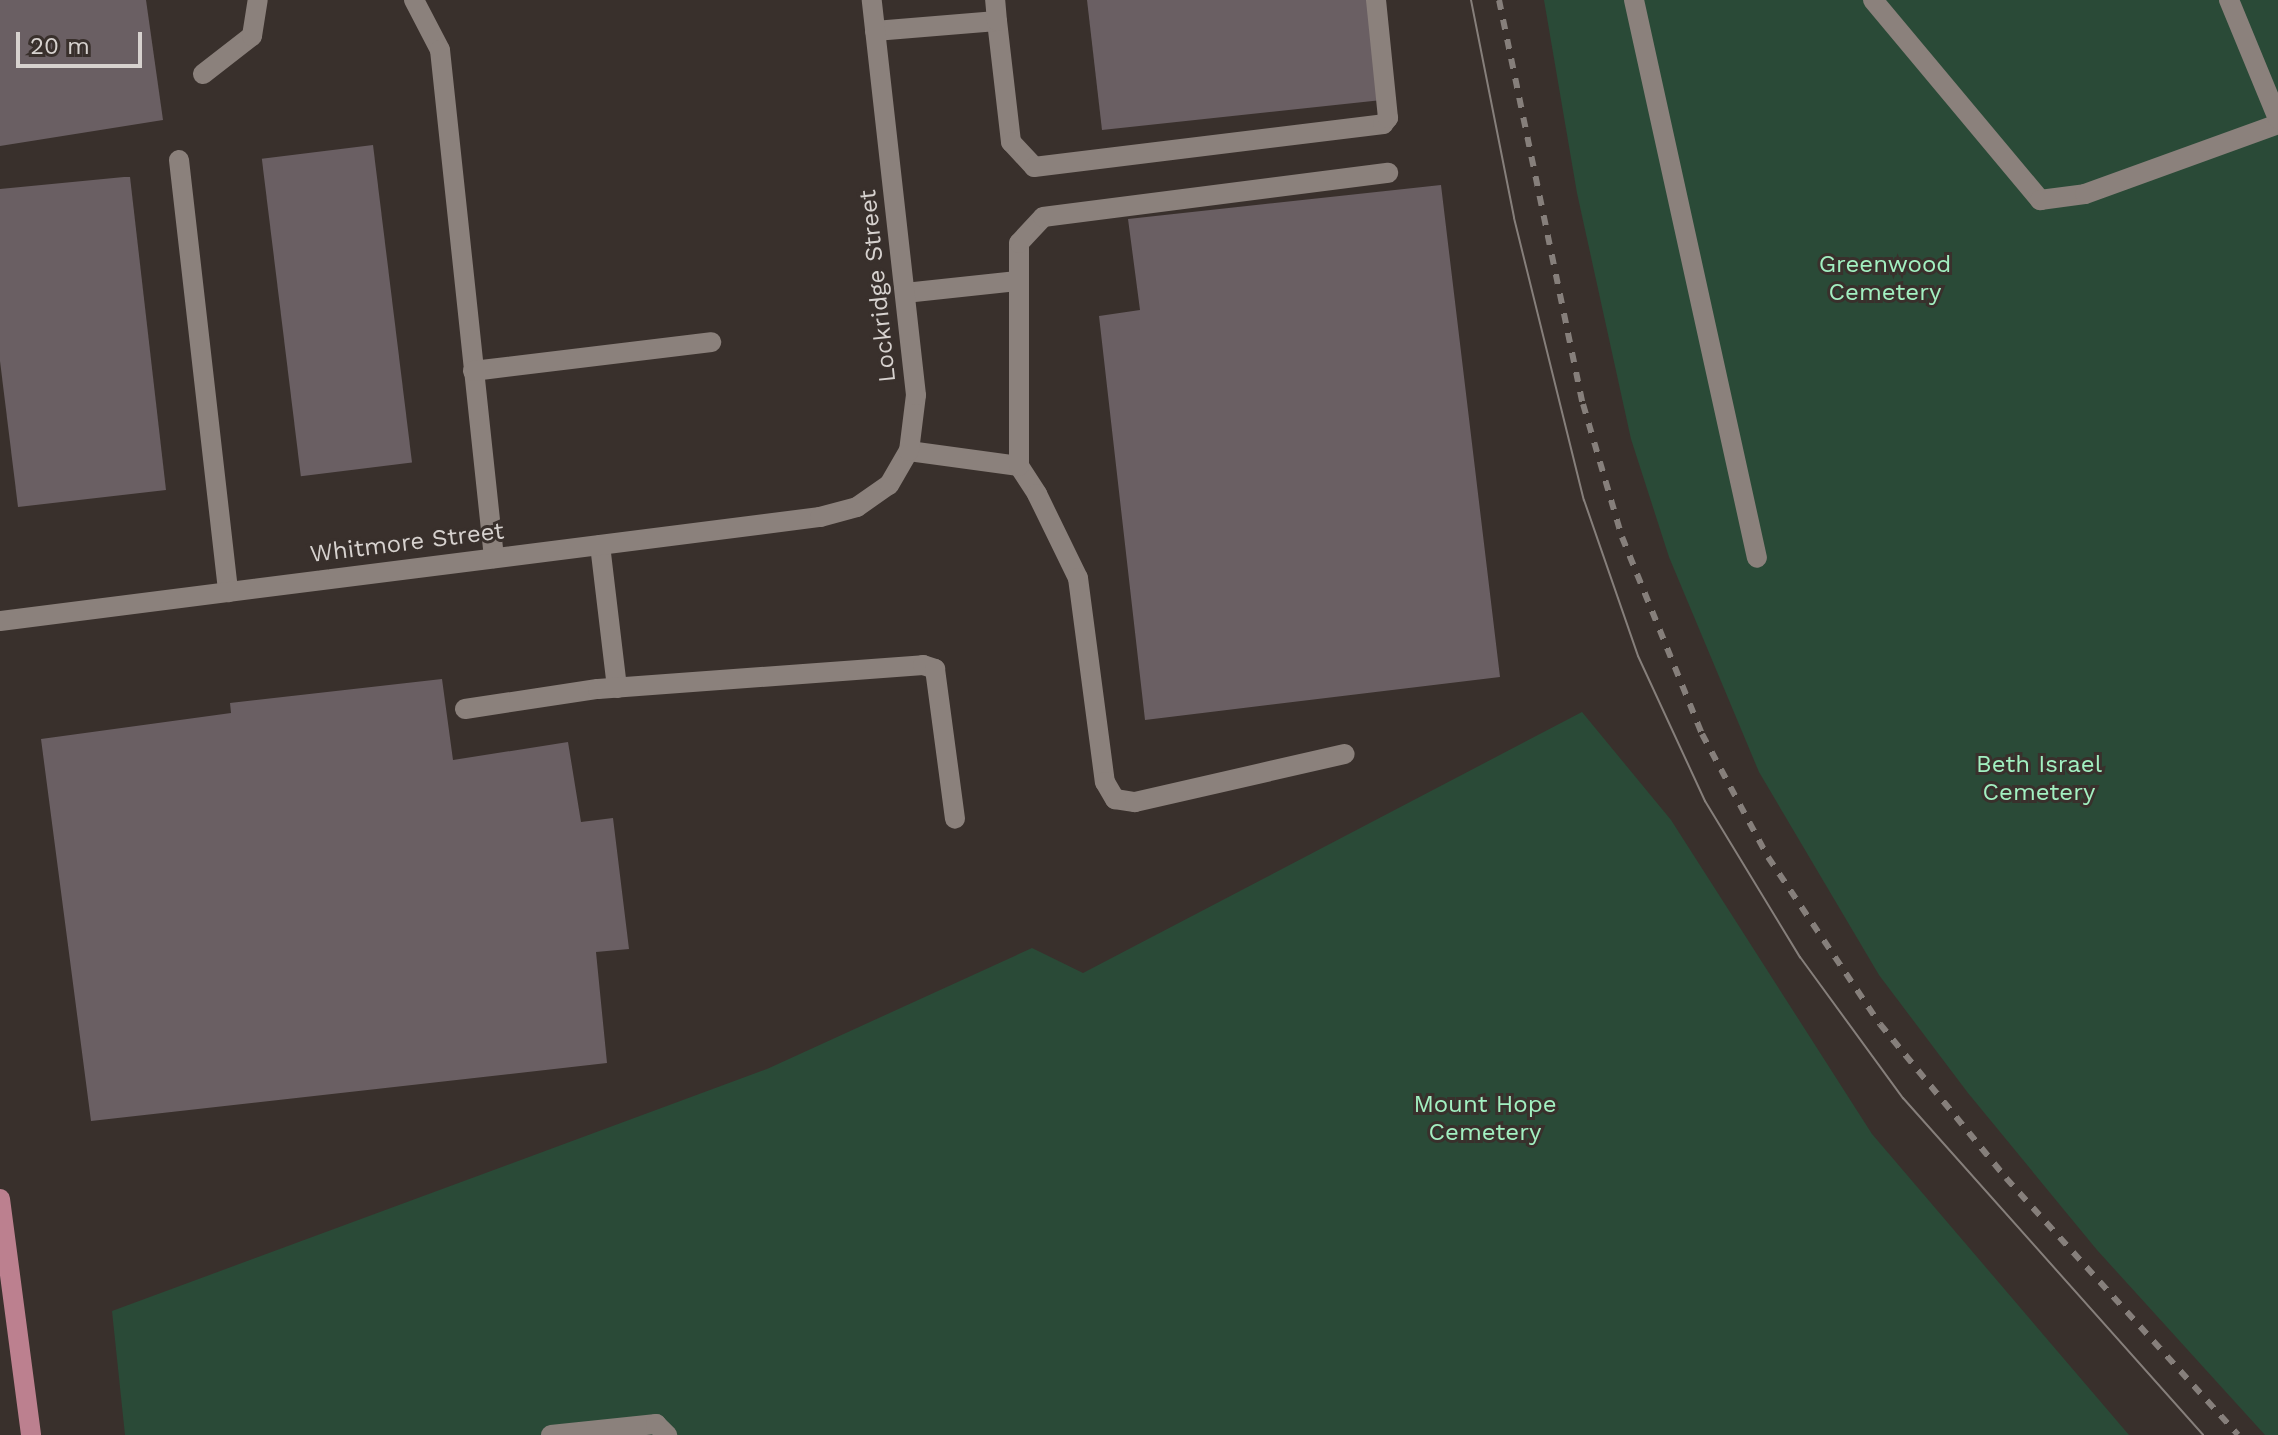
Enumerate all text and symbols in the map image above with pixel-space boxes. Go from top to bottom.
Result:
scale bar [20,16,146,66]
text: 20 m [30,32,90,60]
street label: Lockridge Street [854,188,902,384]
park label: Greenwood Cemetery [1819,251,1951,307]
street label: Whitmore Street [308,517,506,569]
park label: Beth Israel Cemetery [1976,751,2102,807]
park label: Mount Hope Cemetery [1413,1091,1557,1147]

